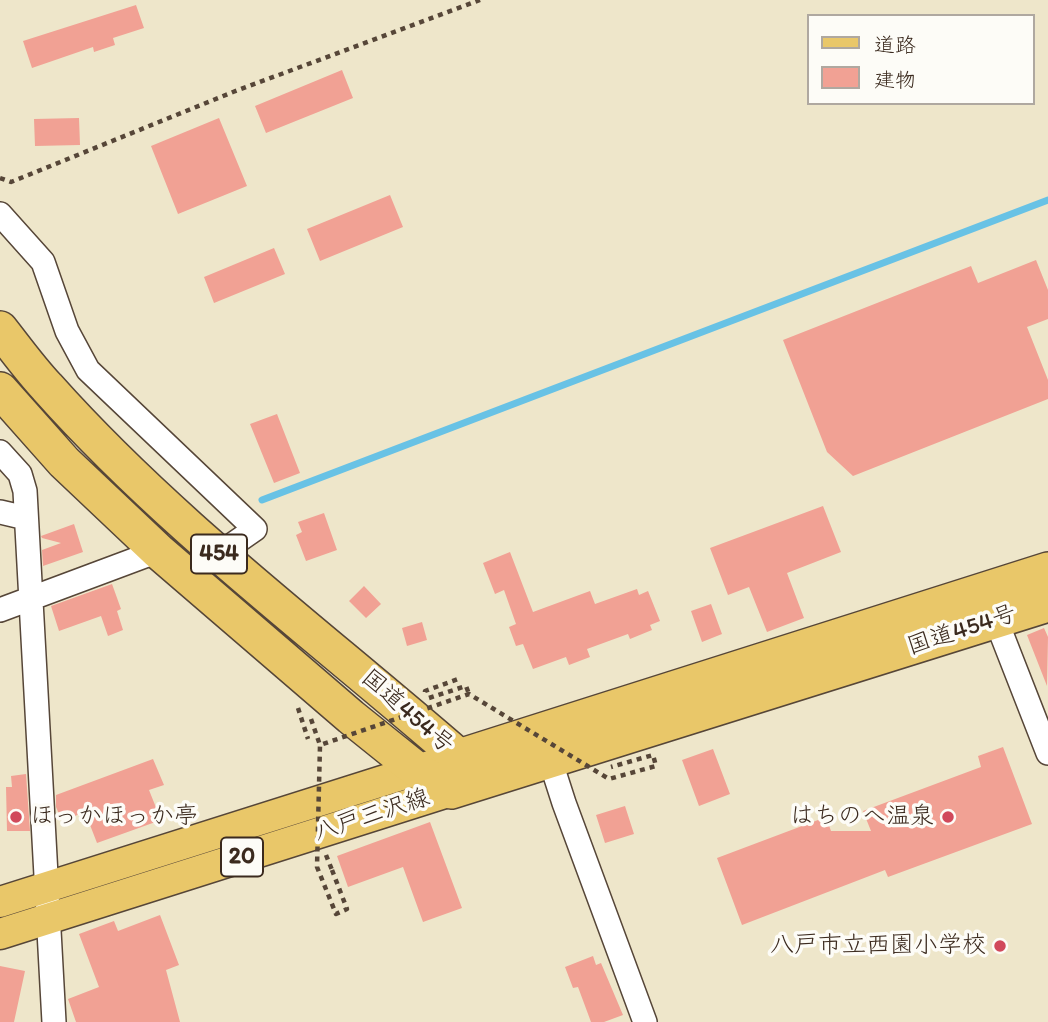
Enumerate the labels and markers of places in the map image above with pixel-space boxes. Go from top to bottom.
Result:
place label: ほっかほっか亭 [30,803,198,831]
place label: はちのへ温泉 [790,803,934,831]
marker: ほっかほっか亭 [8,809,24,825]
marker: はちのへ温泉 [940,809,956,825]
place label: 八戸市立西園小学校 [770,932,986,960]
marker: 八戸市立西園小学校 [992,938,1008,954]

